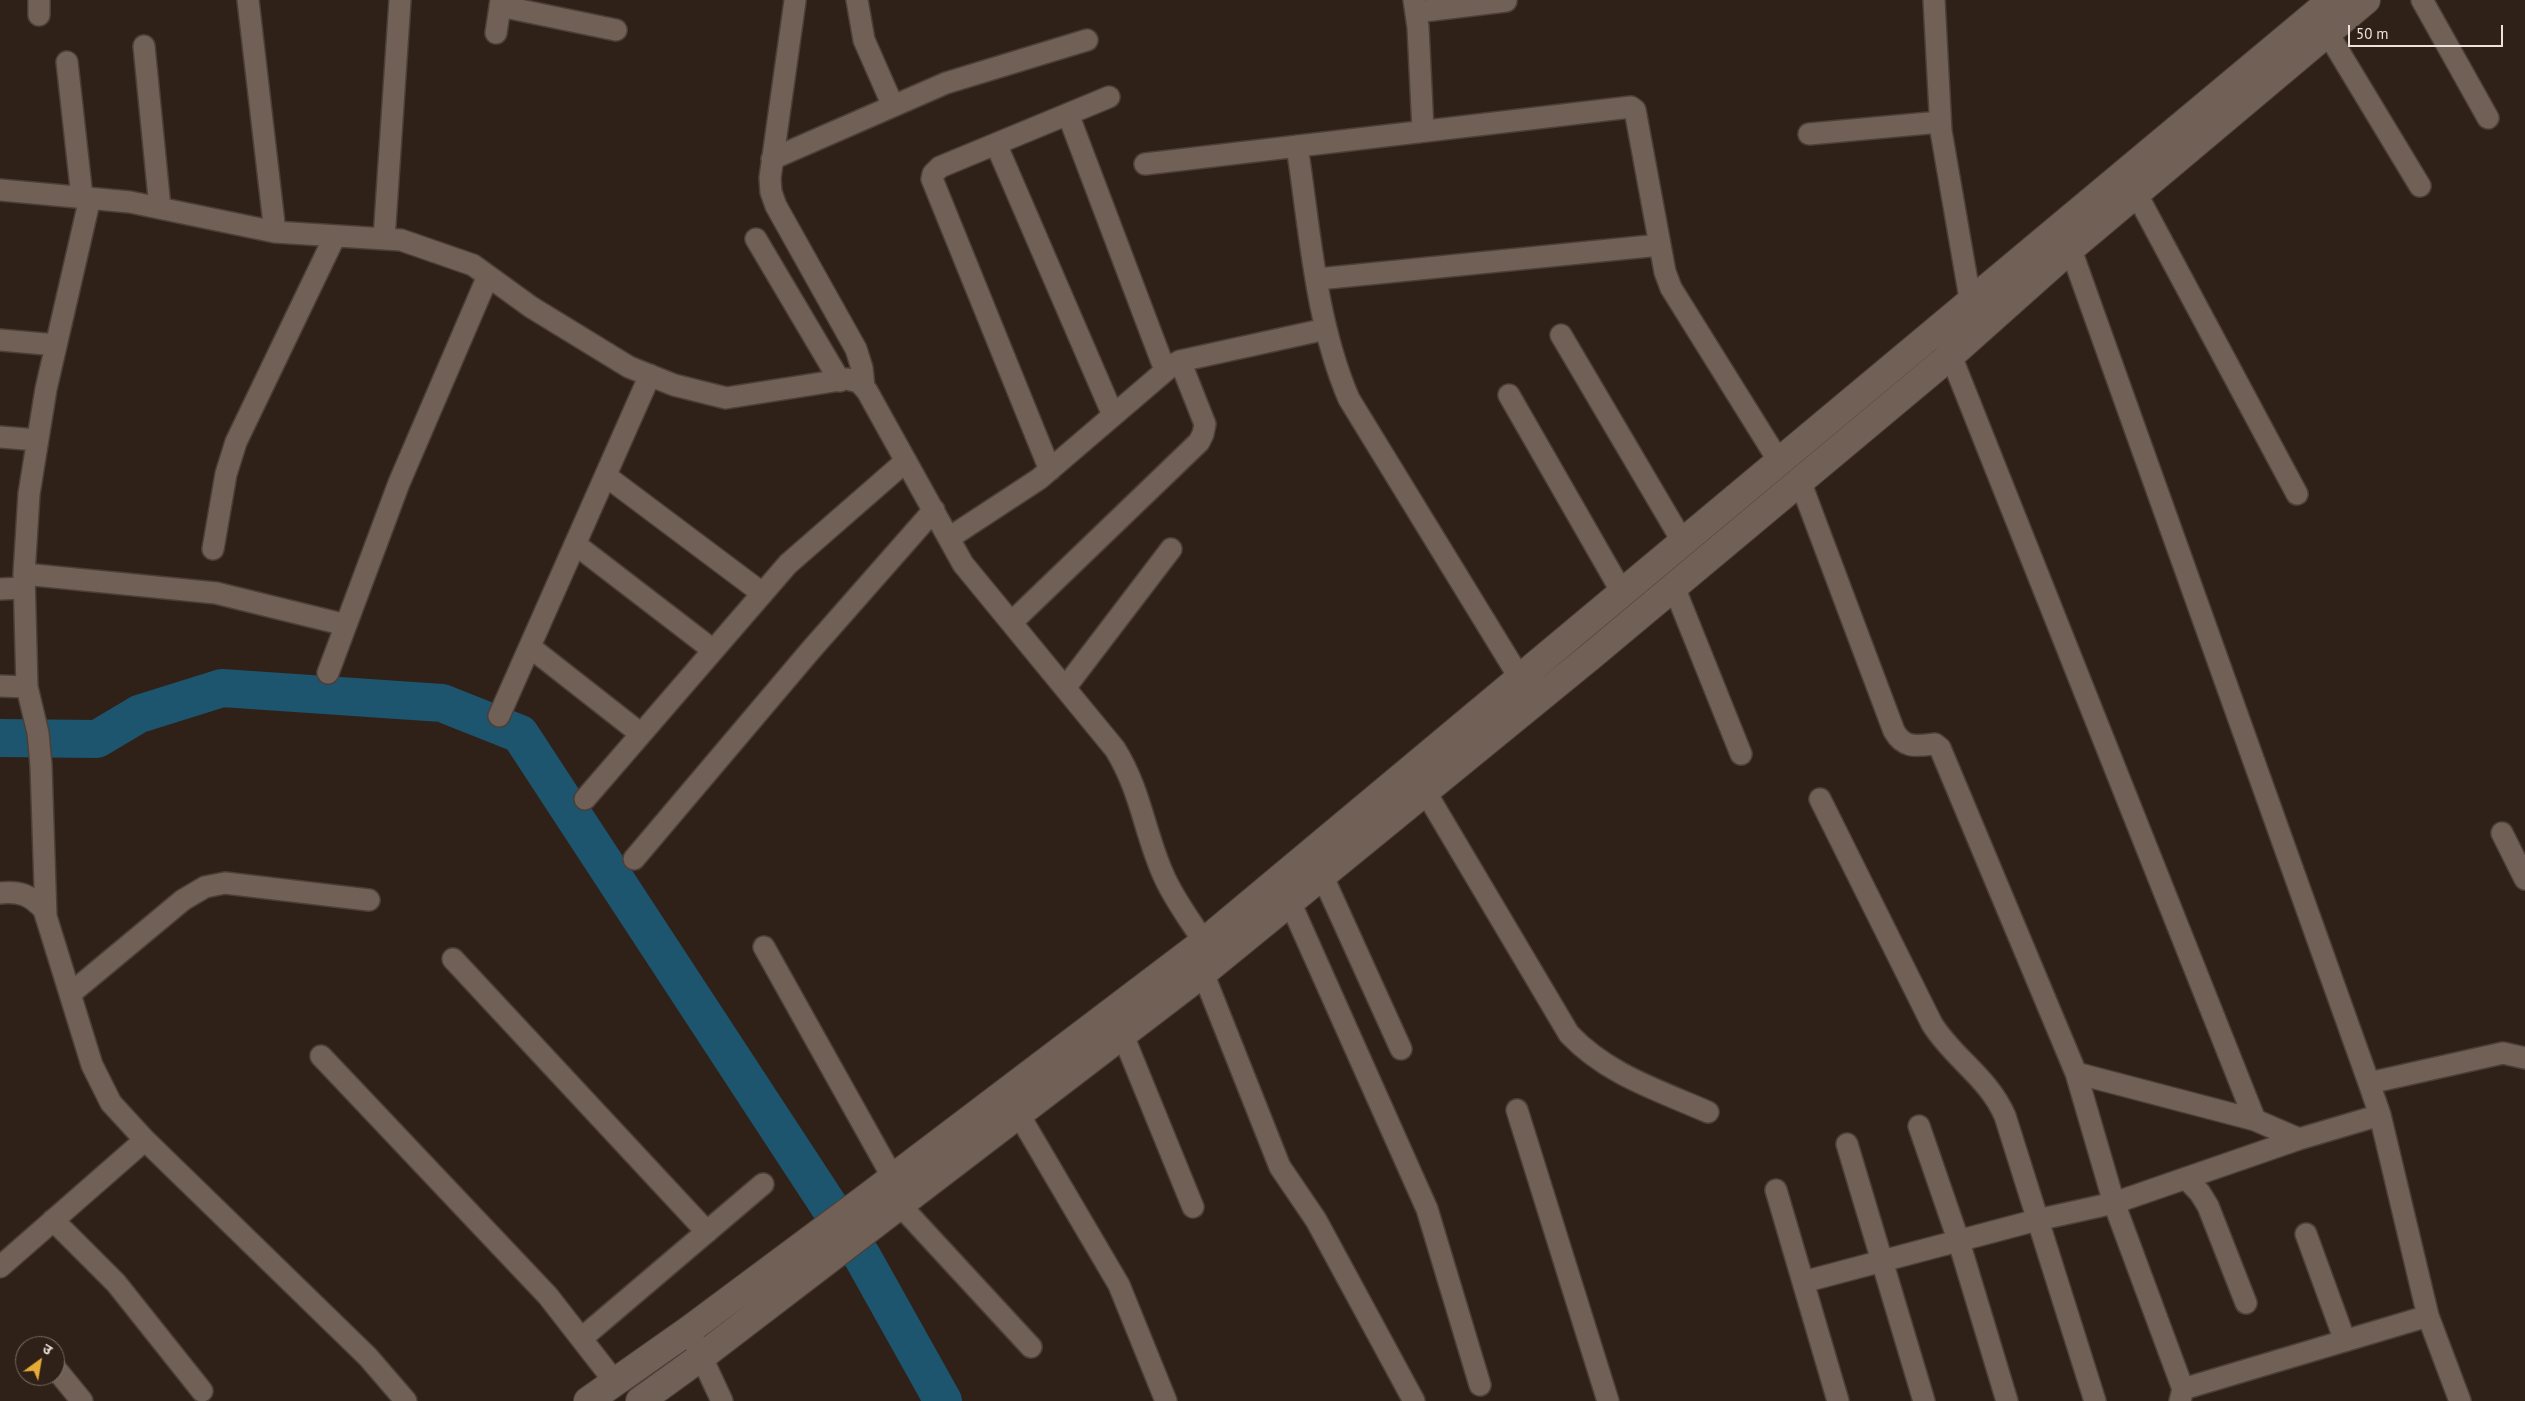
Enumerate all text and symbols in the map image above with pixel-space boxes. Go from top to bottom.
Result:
scale bar [2350,15,2505,47]
text: 50 m [2356,24,2389,43]
north arrow [15,1336,65,1386]
text: उ [39,1339,56,1359]

